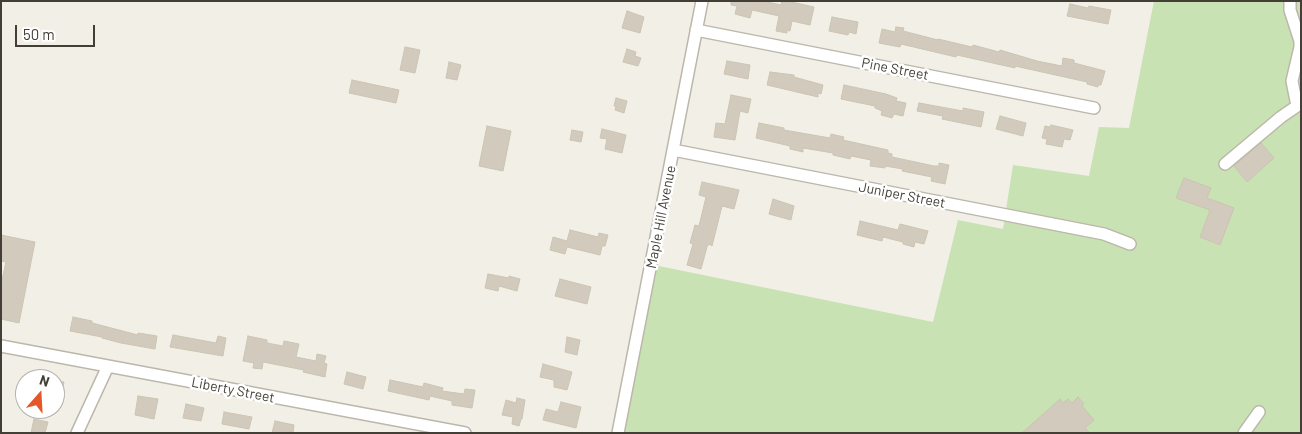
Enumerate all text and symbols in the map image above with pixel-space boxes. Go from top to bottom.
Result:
scale bar [18,15,98,47]
text: 50 m [23,25,55,43]
street label: Pine Street [860,54,930,84]
street label: Maple Hill Avenue [643,164,679,270]
street label: Juniper Street [857,178,947,212]
north arrow [15,369,65,419]
text: N [38,371,52,390]
street label: Liberty Street [190,374,276,406]

